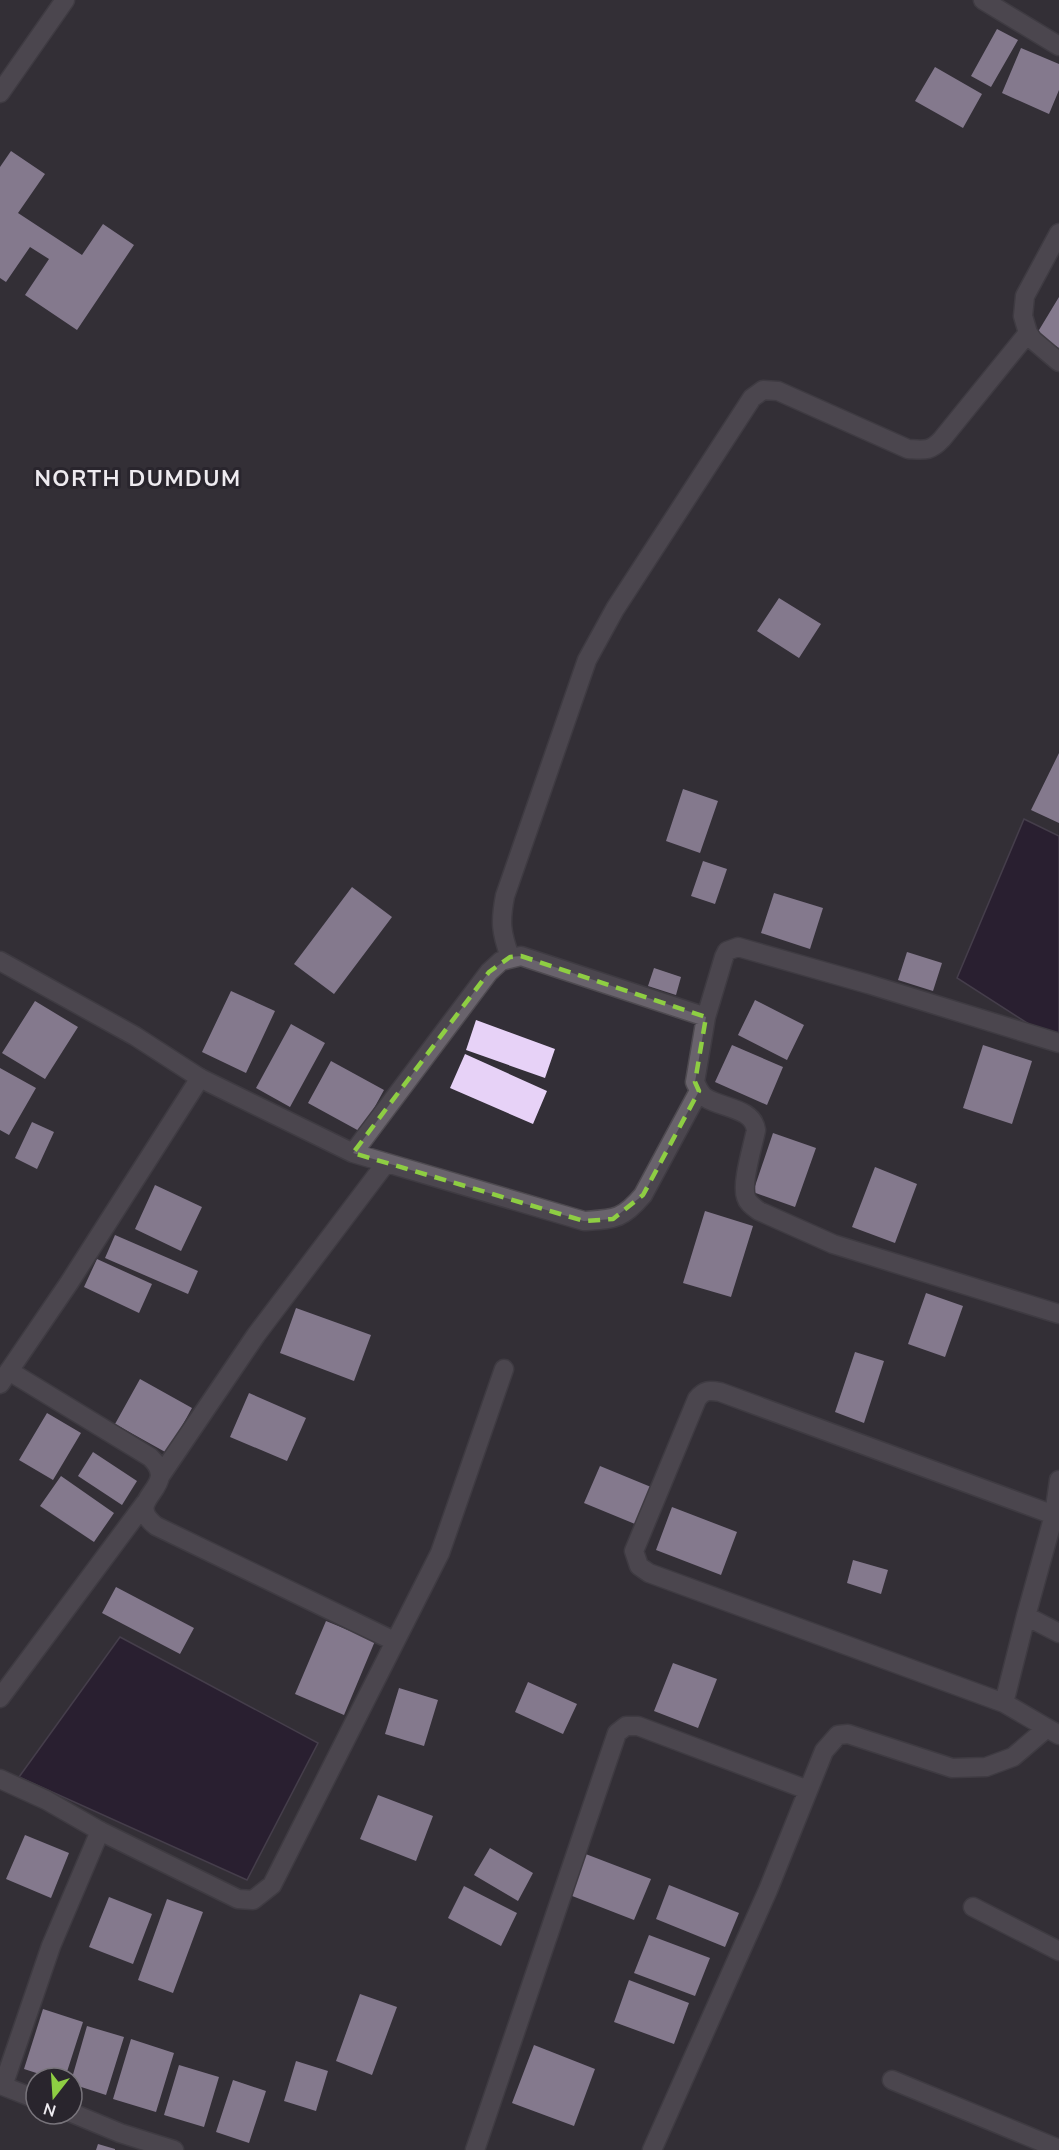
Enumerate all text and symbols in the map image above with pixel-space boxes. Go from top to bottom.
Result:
district label: NORTH DUMDUM [34,464,242,494]
north arrow [24,2066,84,2126]
text: N [41,2097,59,2122]

